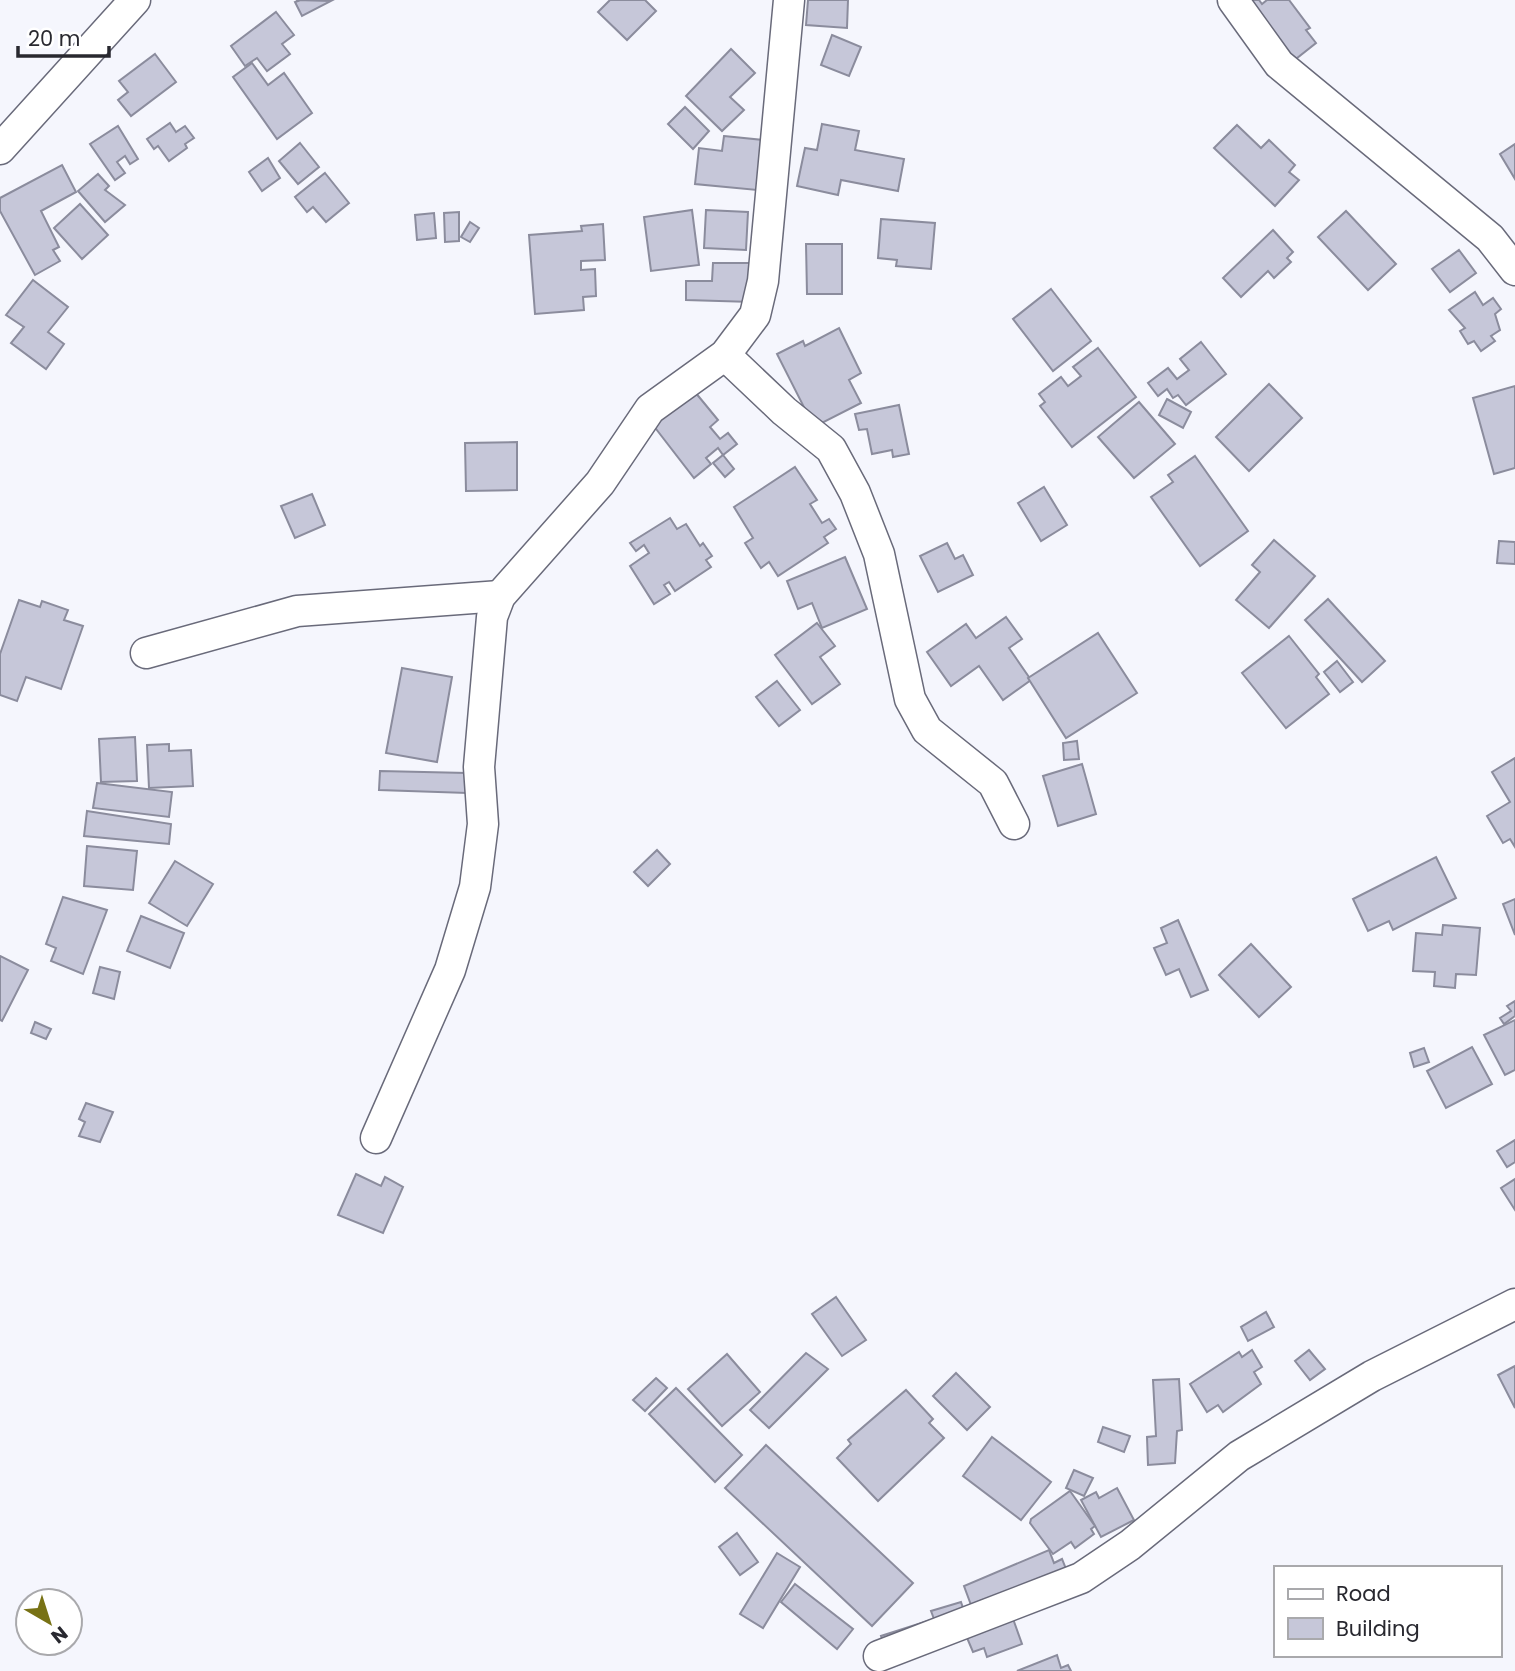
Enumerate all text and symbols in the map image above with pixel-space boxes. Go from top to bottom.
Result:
scale bar [18,14,108,58]
text: 20 m [28,24,81,53]
legend [1274,1566,1501,1657]
text: Road [1336,1579,1391,1608]
north arrow [14,1587,84,1657]
text: Building [1336,1614,1420,1643]
text: N [45,1620,73,1650]

